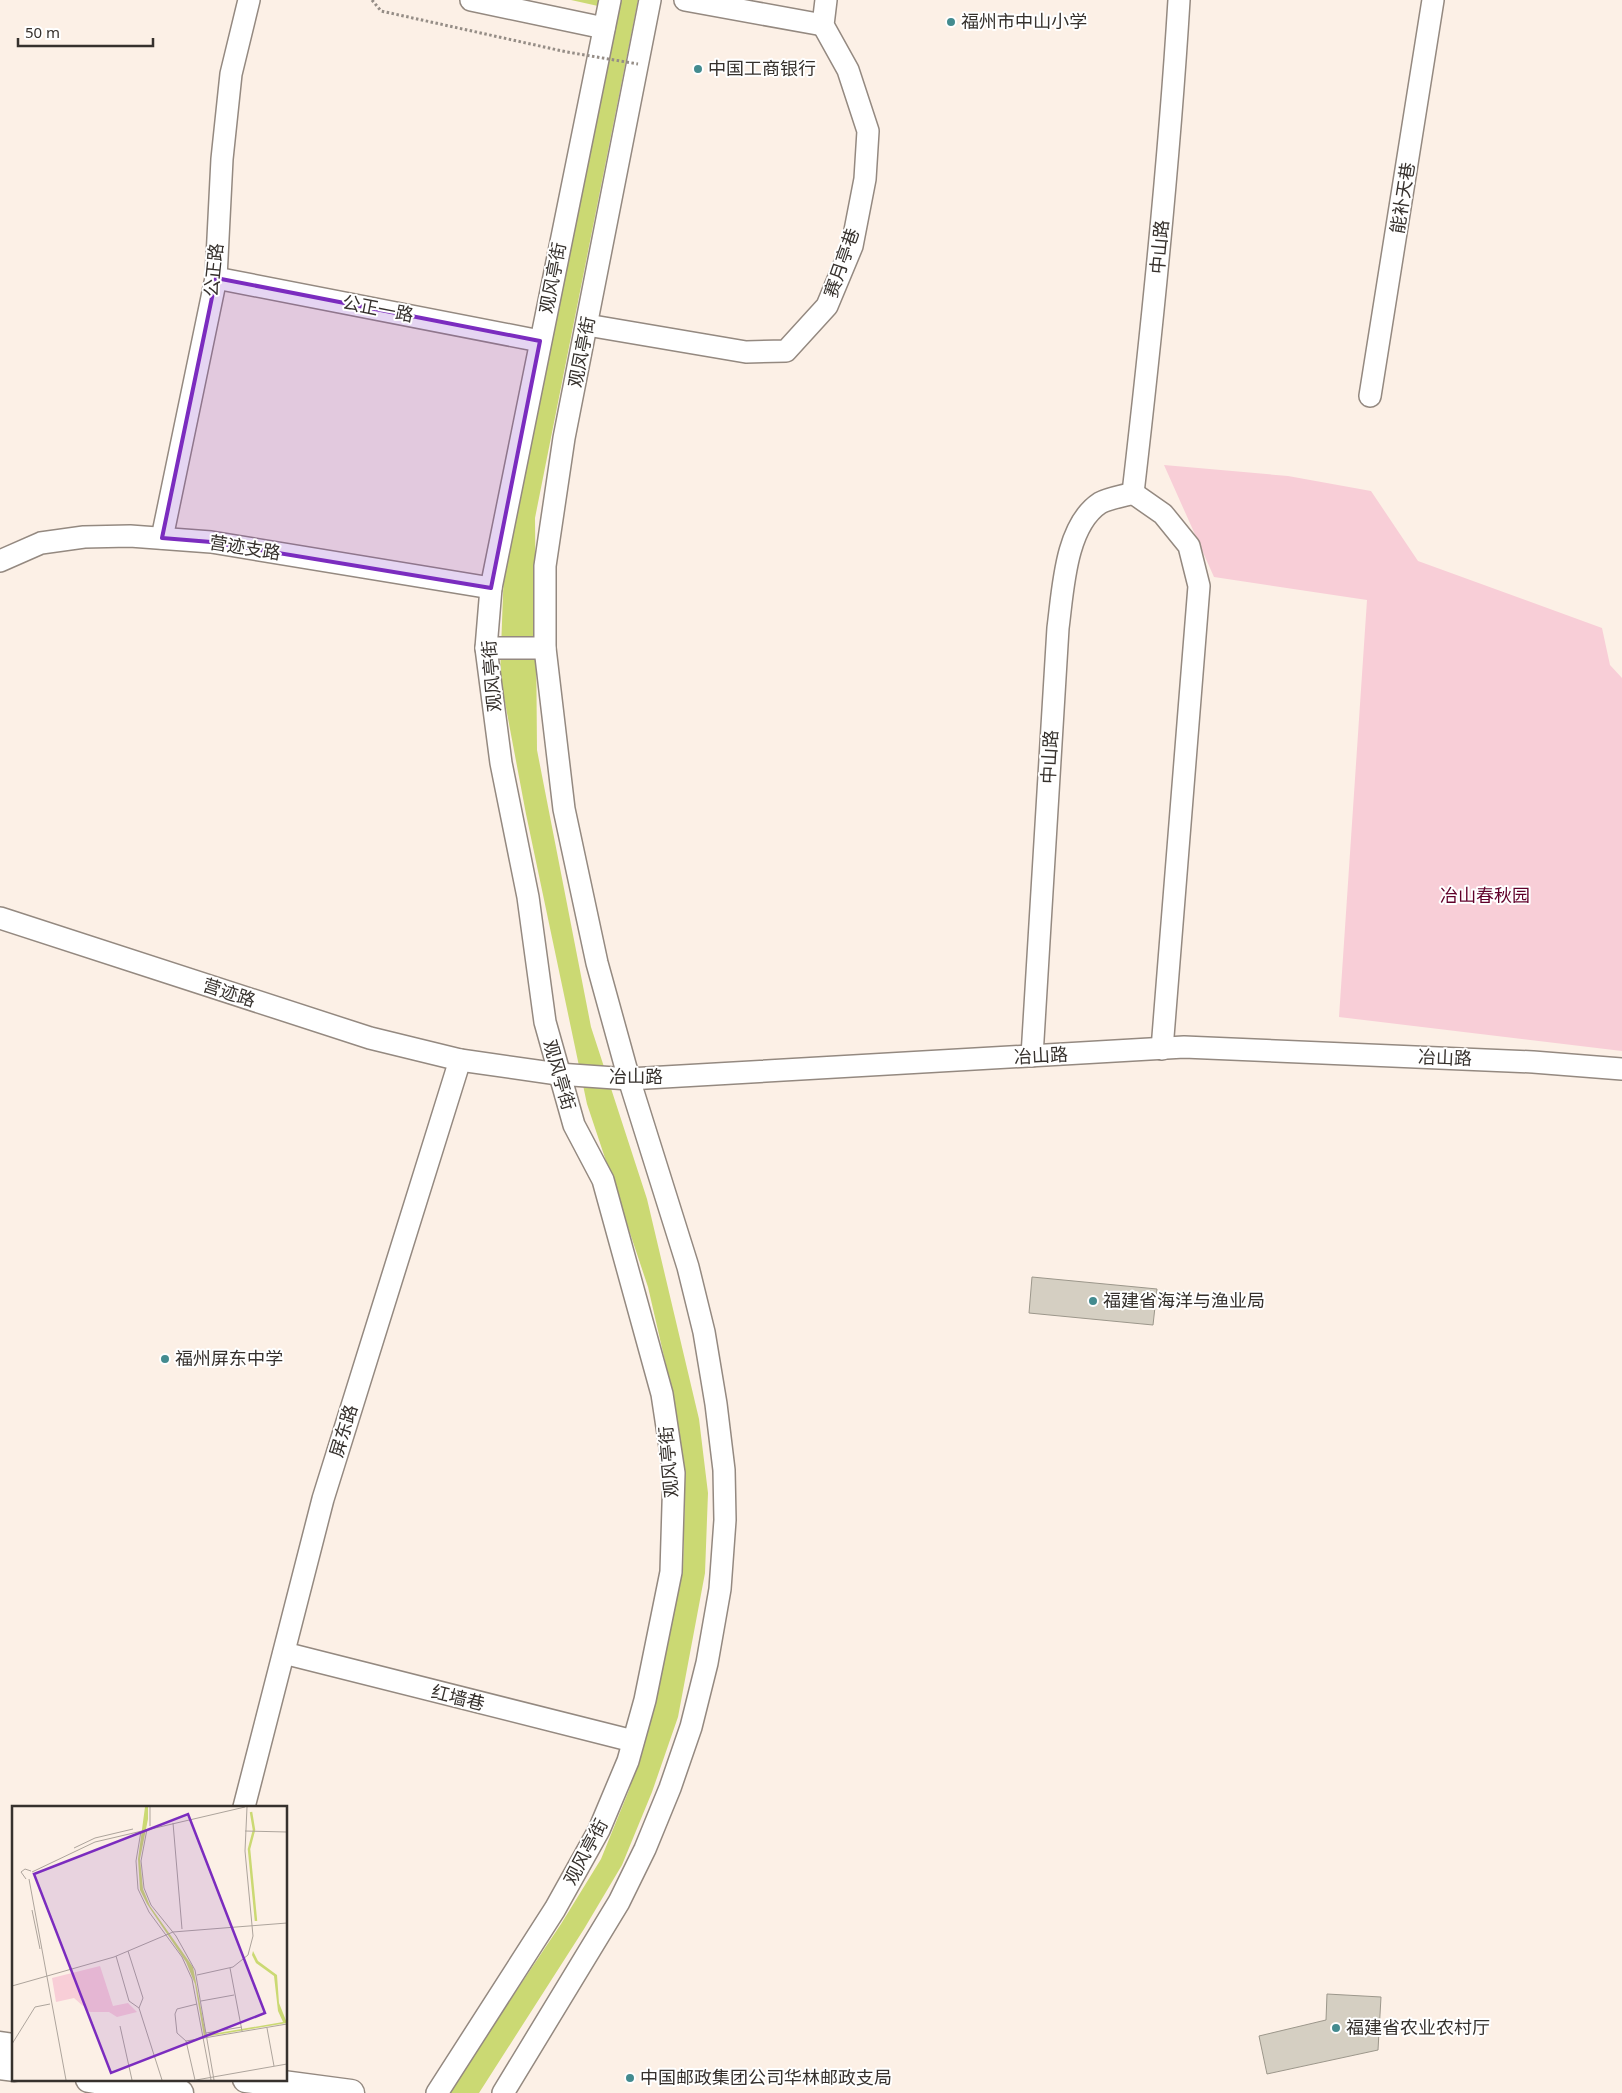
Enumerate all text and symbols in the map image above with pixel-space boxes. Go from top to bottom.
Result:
place label: 福州市中山小学 [961,9,1087,33]
scale bar [18,15,152,47]
marker: 福州市中山小学 [945,16,957,28]
text: 50 m [25,22,60,42]
place label: 中国工商银行 [708,56,816,80]
marker: 中国工商银行 [692,63,704,75]
street label: 能补天巷 [1385,160,1419,235]
street label: 中山路 [1145,219,1173,275]
street label: 赛月亭巷 [818,225,864,301]
street label: 观风亭街 [533,240,571,315]
street label: 公正路 [198,242,228,298]
street label: 公正一路 [341,289,416,327]
street label: 观凤亭街 [562,314,600,389]
street label: 营迹支路 [208,530,283,564]
street label: 观风亭街 [476,639,506,713]
street label: 中山路 [1036,729,1062,785]
park label: 冶山春秋园 [1440,883,1530,907]
street label: 营迹路 [200,972,259,1012]
street label: 观风亭街 [539,1037,581,1113]
street label: 冶山路 [1013,1042,1069,1068]
street label: 冶山路 [1418,1044,1472,1070]
street label: 冶山路 [609,1064,663,1088]
place label: 福建省海洋与渔业局 [1103,1288,1265,1312]
marker: 福建省海洋与渔业局 [1087,1295,1099,1307]
place label: 福州屏东中学 [175,1346,283,1370]
marker: 福州屏东中学 [159,1353,171,1365]
street label: 屏东路 [324,1401,362,1460]
street label: 观风亭街 [653,1425,683,1499]
street label: 红墙巷 [429,1679,487,1715]
inset map [12,1806,288,2080]
street label: 观风亭街 [558,1814,613,1889]
place label: 福建省农业农村厅 [1346,2015,1490,2039]
marker: 福建省农业农村厅 [1330,2022,1342,2034]
place label: 中国邮政集团公司华林邮政支局 [640,2065,892,2089]
marker: 中国邮政集团公司华林邮政支局 [624,2072,636,2084]

